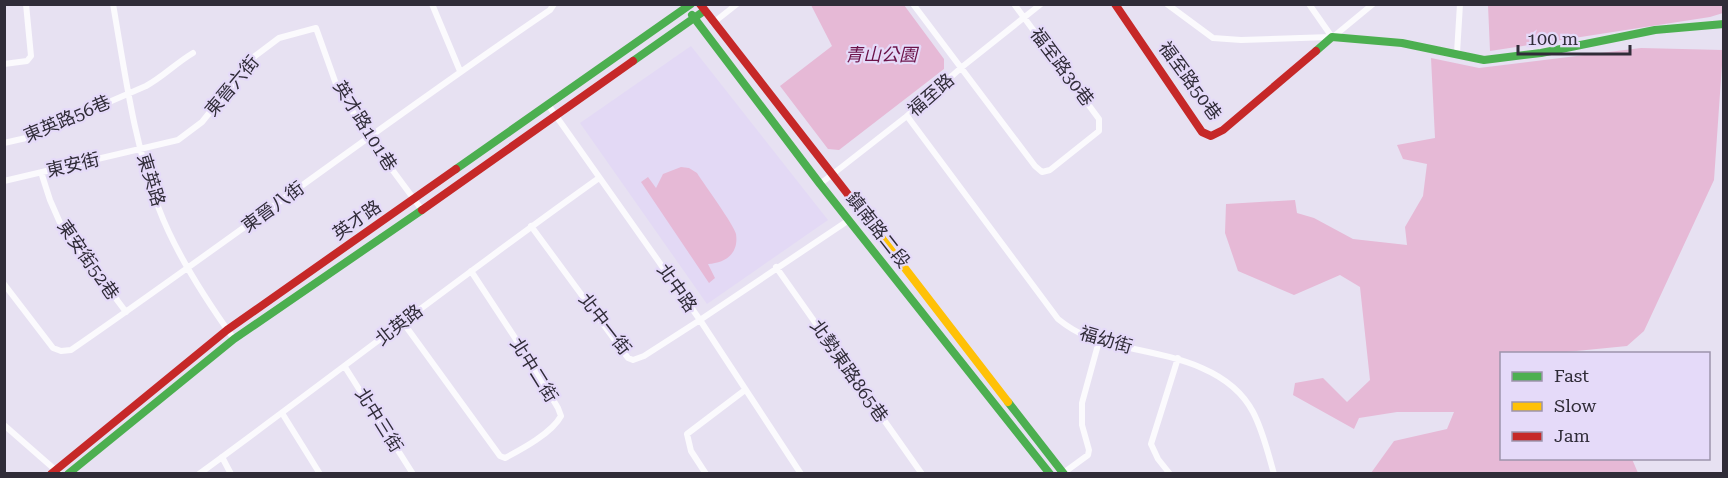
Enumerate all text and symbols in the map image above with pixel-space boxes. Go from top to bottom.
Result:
scale bar [1518,18,1630,56]
street label: 福至路30巷 [1026,24,1099,110]
text: 100 m [1527,28,1578,49]
street label: 福至路50巷 [1155,37,1226,124]
park label: 青山公園 [845,44,920,65]
street label: 東晉六街 [200,51,263,120]
street label: 福至路 [903,69,958,120]
street label: 英才路101巷 [329,77,401,175]
street label: 東英路56巷 [20,91,113,146]
street label: 東安街 [44,148,102,181]
street label: 東英路 [134,151,169,209]
street label: 東晉八街 [237,177,308,236]
street label: 鎮南路二段 [842,188,914,272]
street label: 英才路 [329,196,385,244]
street label: 東安街52巷 [53,216,123,303]
street label: 北中路 [653,260,701,316]
street label: 北中一街 [575,289,636,359]
street label: 北英路 [371,300,426,350]
street label: 北勢東路865巷 [806,315,892,426]
street label: 福幼街 [1077,322,1135,357]
street label: 北中二街 [506,334,562,406]
legend [1500,352,1710,460]
text: Fast [1554,365,1589,386]
street label: 北中三街 [351,384,407,456]
text: Slow [1554,395,1596,416]
text: Jam [1554,425,1590,446]

